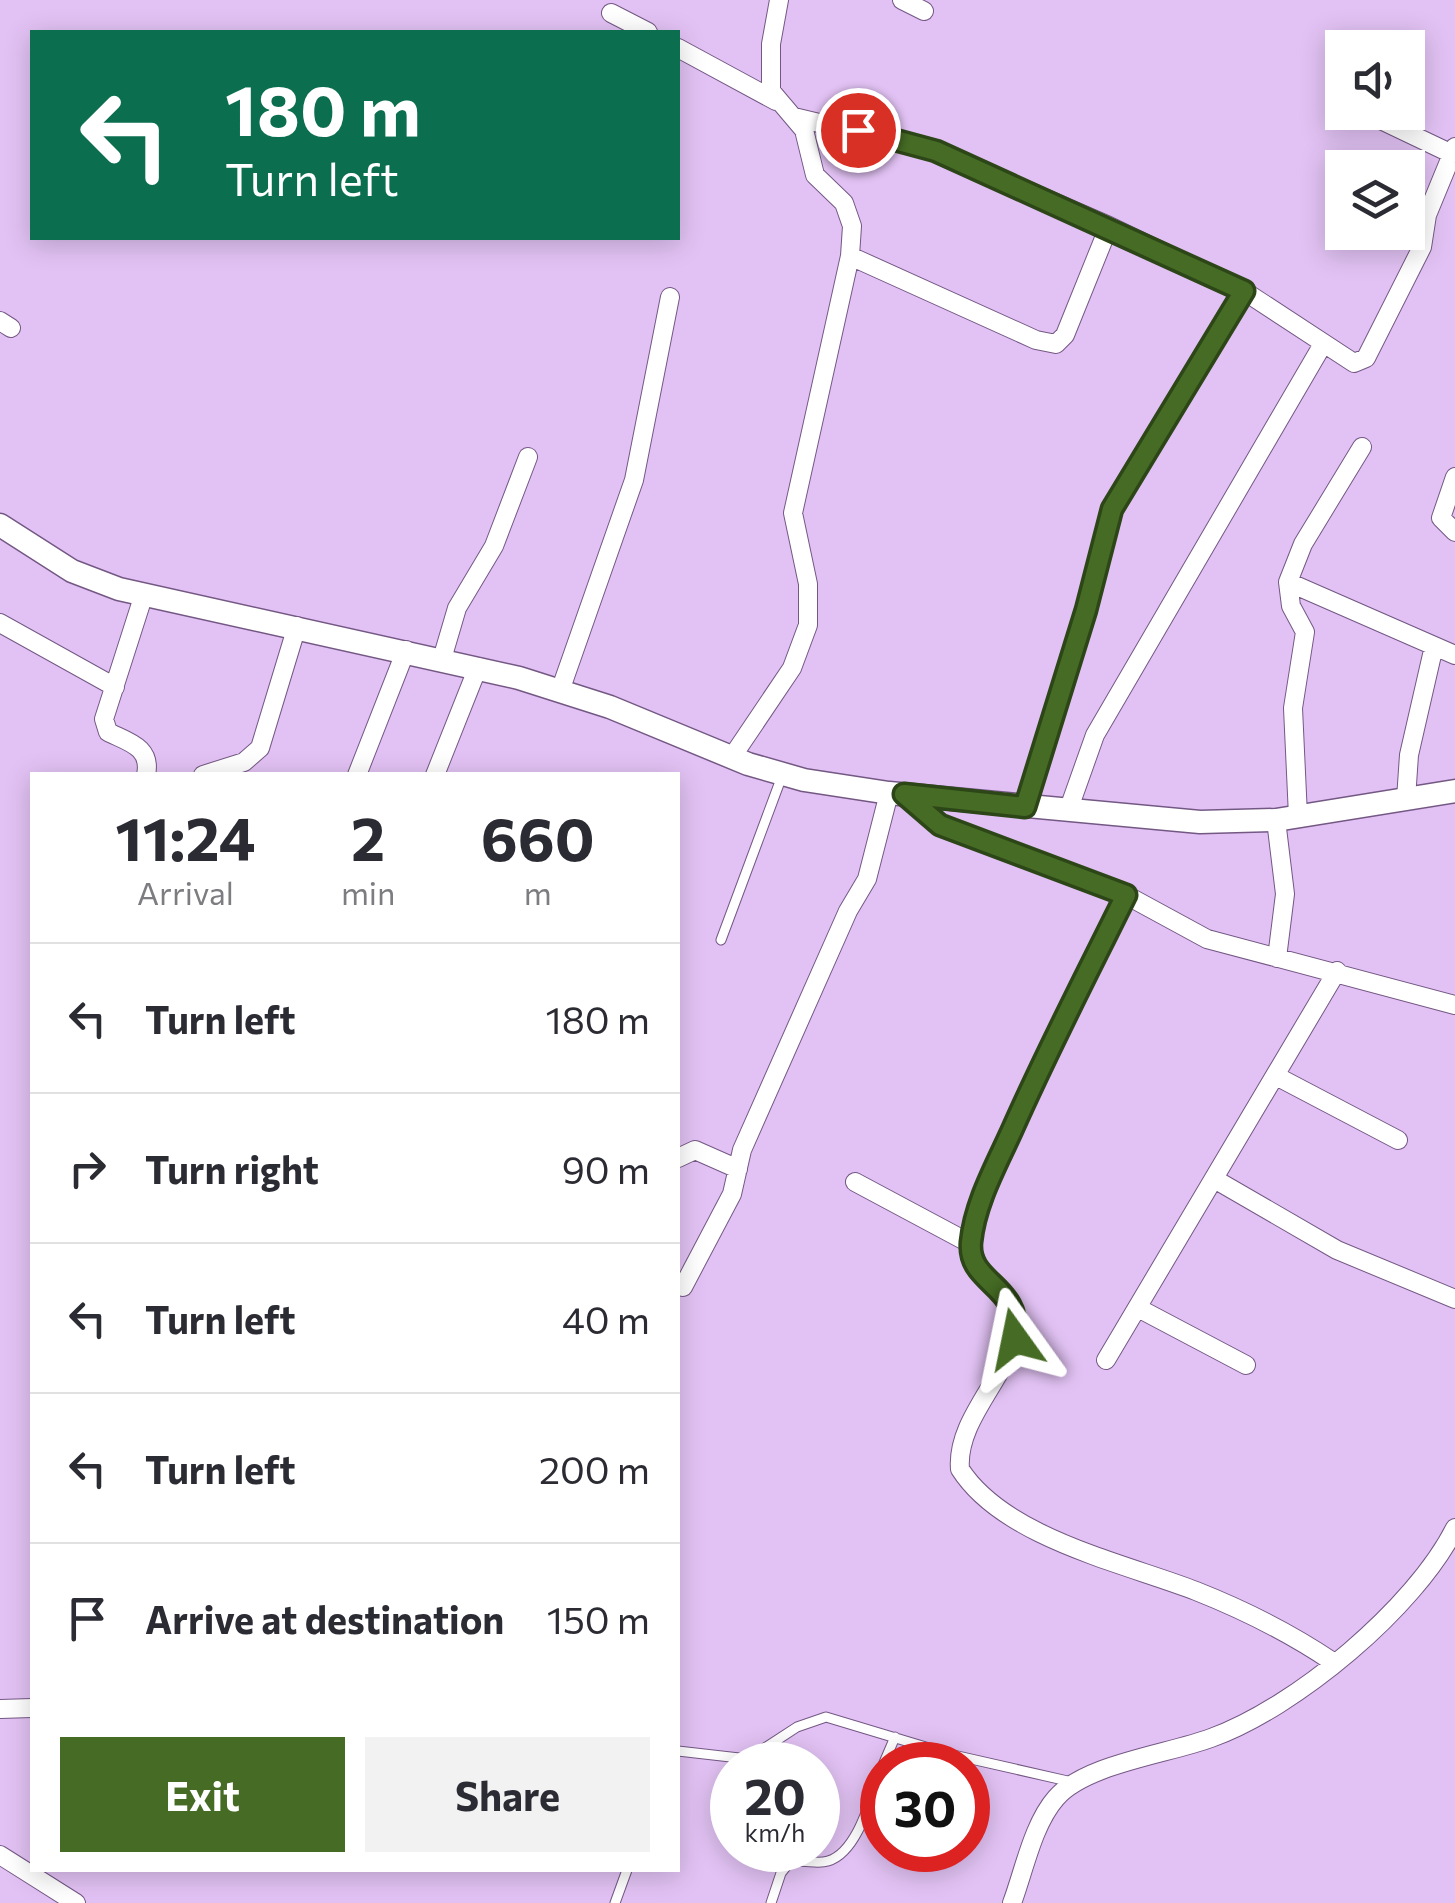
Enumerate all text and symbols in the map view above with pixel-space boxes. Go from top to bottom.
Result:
map controls [1325,30,1425,250]
button: sound [1325,30,1425,130]
text: 180 m [225,65,421,150]
icon: left [60,70,190,200]
pin [816,88,901,173]
icon: arrive [831,103,886,158]
text: Turn left [225,150,399,205]
button: layers [1325,150,1425,250]
text: 11:24 [115,800,256,873]
text: 2 [351,800,385,873]
text: 660 [481,800,595,873]
text: Arrival [137,872,234,912]
text: min [341,872,395,912]
text: m [524,872,552,912]
icon: left [60,991,115,1046]
text: Turn left [145,995,296,1042]
text: 180 m [545,995,650,1042]
icon: right [60,1141,115,1196]
text: Turn right [145,1145,319,1192]
text: 90 m [562,1145,650,1192]
position arrow [963,1287,1067,1391]
icon: left [60,1291,115,1346]
text: Turn left [145,1295,296,1342]
text: 40 m [562,1295,650,1342]
icon: left [60,1441,115,1496]
text: Turn left [145,1445,296,1492]
text: 200 m [539,1445,650,1492]
icon: arrive [60,1591,115,1646]
text: Arrive at destination [145,1595,504,1642]
text: 150 m [547,1595,650,1642]
button: Exit [60,1737,345,1852]
button: Share [365,1737,650,1852]
speed limit sign: 30 [860,1742,990,1872]
text: 20 [744,1764,806,1825]
text: km/h [745,1817,805,1847]

